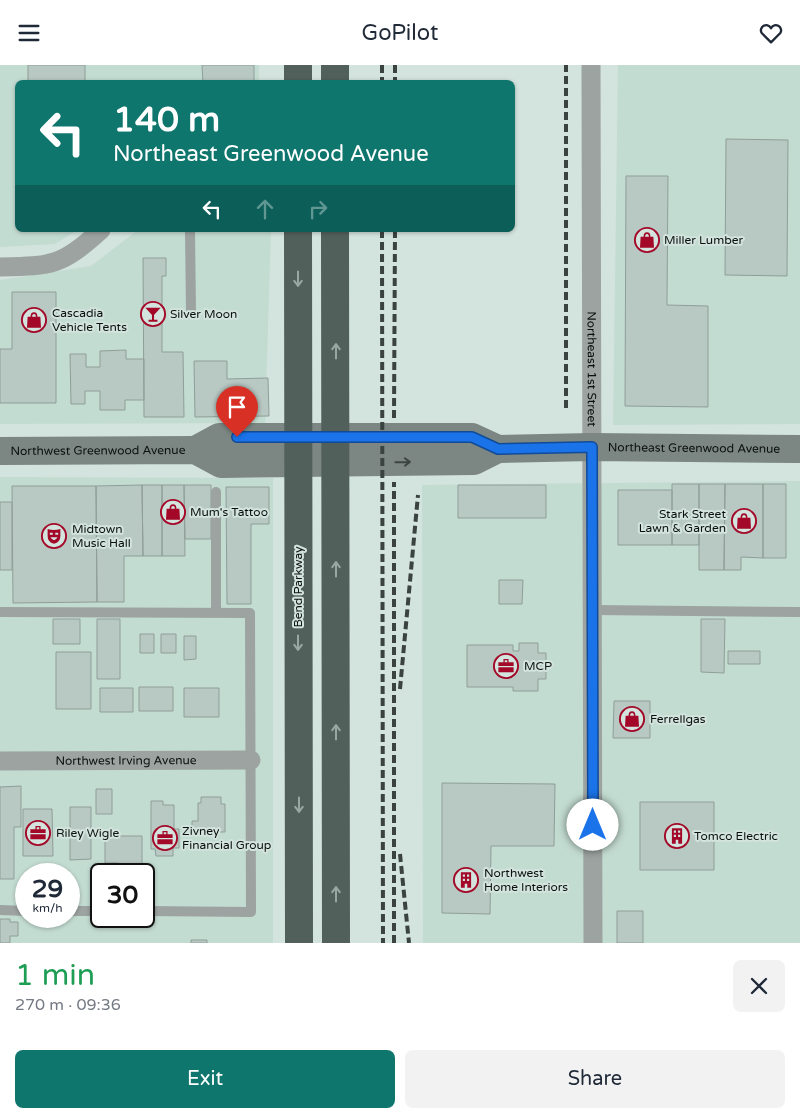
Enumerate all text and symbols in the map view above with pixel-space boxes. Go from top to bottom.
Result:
icon: menu [15,19,43,47]
icon: heart [757,19,785,47]
text: GoPilot [362,20,438,46]
text: 140 m [113,99,220,141]
icon: left [30,100,95,165]
text: Northeast Greenwood Avenue [113,141,429,167]
icon: left [198,195,226,223]
icon: ahead [251,195,279,223]
icon: right [304,195,332,223]
shop icon: Miller Lumber [634,227,660,253]
place label: Miller Lumber [664,233,744,247]
one-way arrow [293,270,303,286]
bar icon: Silver Moon [140,301,166,327]
place label: Cascadia Vehicle Tents [52,306,127,334]
shop icon: Cascadia Vehicle Tents [21,307,47,333]
place label: Silver Moon [170,307,237,321]
street label: Northeast 1st Street [585,311,599,427]
one-way arrow [331,343,341,360]
pin [216,386,258,437]
icon: arrive [223,393,251,421]
street label: Northeast Greenwood Avenue [608,440,780,456]
street label: Northwest Greenwood Avenue [11,443,186,458]
one-way arrow [395,457,411,466]
shop icon: Mum's Tattoo [160,499,186,525]
place label: Mum's Tattoo [190,505,268,519]
place label: Stark Street Lawn & Garden [639,507,726,535]
shop icon: Stark Street Lawn & Garden [731,508,757,534]
place label: Midtown Music Hall [72,522,131,550]
theatre icon: Midtown Music Hall [41,523,67,549]
street label: Bend Parkway [291,546,305,628]
one-way arrow [331,562,341,578]
one-way arrow [293,634,303,651]
office icon: MCP [493,653,519,679]
place label: MCP [524,659,552,673]
shop icon: Ferrellgas [619,706,645,732]
place label: Ferrellgas [650,712,706,726]
one-way arrow [331,724,341,740]
street label: Northwest Irving Avenue [55,753,197,768]
one-way arrow [294,797,304,813]
position arrow [566,798,618,850]
office icon: Riley Wigle [25,820,51,846]
building icon: Tomco Electric [664,823,690,849]
place label: Zivney Financial Group [182,824,271,852]
office icon: Zivney Financial Group [152,825,178,851]
place label: Riley Wigle [56,826,119,840]
place label: Tomco Electric [694,829,778,843]
speed limit sign: 30 [90,863,155,928]
place label: Northwest Home Interiors [484,866,568,894]
building icon: Northwest Home Interiors [453,867,479,893]
text: 29 [32,874,63,904]
one-way arrow [331,886,341,902]
text: km/h [32,901,63,915]
text: 1 min [15,957,95,994]
button: close [733,960,785,1012]
text: 270 m · 09:36 [15,995,121,1015]
button: Exit [15,1050,395,1108]
button: Share [405,1050,785,1108]

